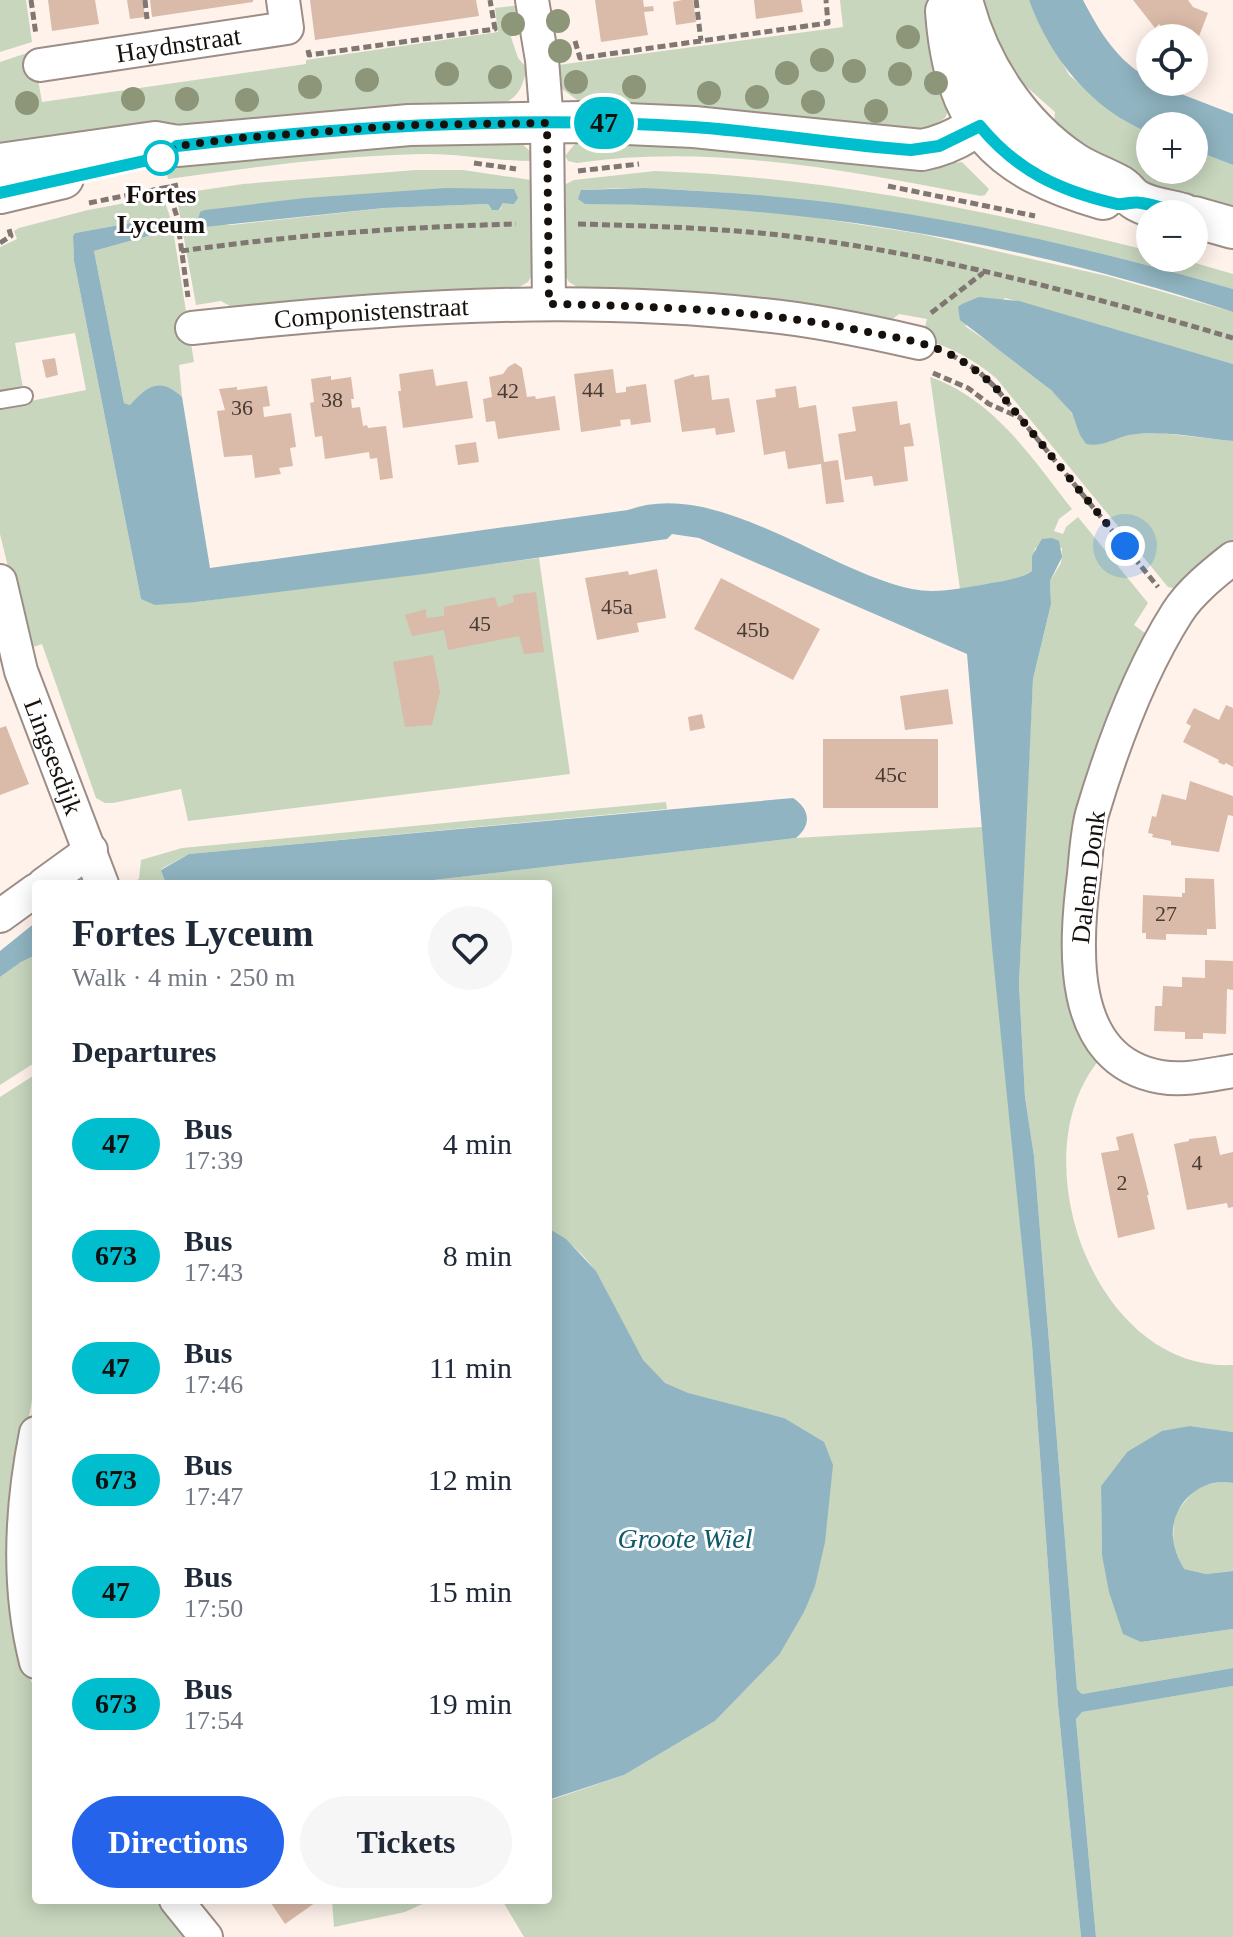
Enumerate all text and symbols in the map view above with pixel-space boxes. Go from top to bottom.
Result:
street label: Haydnstraat [114,21,244,68]
map controls [1136,24,1208,272]
button: locate [1136,24,1208,96]
line badge: 47 [568,97,640,149]
text: 47 [590,107,618,138]
button: + [1136,112,1208,184]
marker: Fortes Lyceum [144,141,178,175]
place label: Fortes Lyceum [117,180,205,239]
button: − [1136,200,1208,272]
street label: Componistenstraat [273,292,470,334]
house number: 44 [582,377,604,402]
house number: 42 [497,378,519,403]
house number: 38 [321,387,343,412]
house number: 36 [231,395,253,420]
your location [1105,526,1145,566]
house number: 45a [601,594,633,619]
house number: 45 [469,611,491,636]
house number: 45b [737,617,770,642]
street label: Lingsesdijk [18,695,88,819]
house number: 45c [875,762,907,787]
street label: Dalem Donk [1066,809,1111,945]
house number: 27 [1155,901,1177,926]
button: heart [428,906,512,990]
text: Fortes Lyceum [72,912,314,954]
text: Walk · 4 min · 250 m [72,963,295,992]
text: Departures [72,1035,216,1068]
text: Bus [184,1112,232,1145]
text: 4 min [443,1127,512,1160]
text: 47 [102,1128,130,1159]
text: 17:39 [184,1146,243,1175]
house number: 4 [1192,1150,1203,1175]
house number: 2 [1117,1170,1128,1195]
text: Bus [184,1224,232,1257]
text: 8 min [443,1239,512,1272]
text: 673 [95,1240,137,1271]
text: 17:43 [184,1258,243,1287]
text: Bus [184,1336,232,1369]
text: 11 min [429,1351,512,1384]
text: 47 [102,1352,130,1383]
text: 17:46 [184,1370,243,1399]
text: Bus [184,1448,232,1481]
text: 12 min [428,1463,512,1496]
text: 673 [95,1464,137,1495]
text: 17:47 [184,1482,243,1511]
water label: Groote Wiel [617,1523,753,1554]
text: Bus [184,1560,232,1593]
text: 15 min [428,1575,512,1608]
text: 47 [102,1576,130,1607]
text: 17:50 [184,1594,243,1623]
text: Bus [184,1672,232,1705]
text: 19 min [428,1687,512,1720]
text: 673 [95,1688,137,1719]
text: 17:54 [184,1706,243,1735]
button: Directions [72,1796,284,1888]
button: Tickets [300,1796,512,1888]

